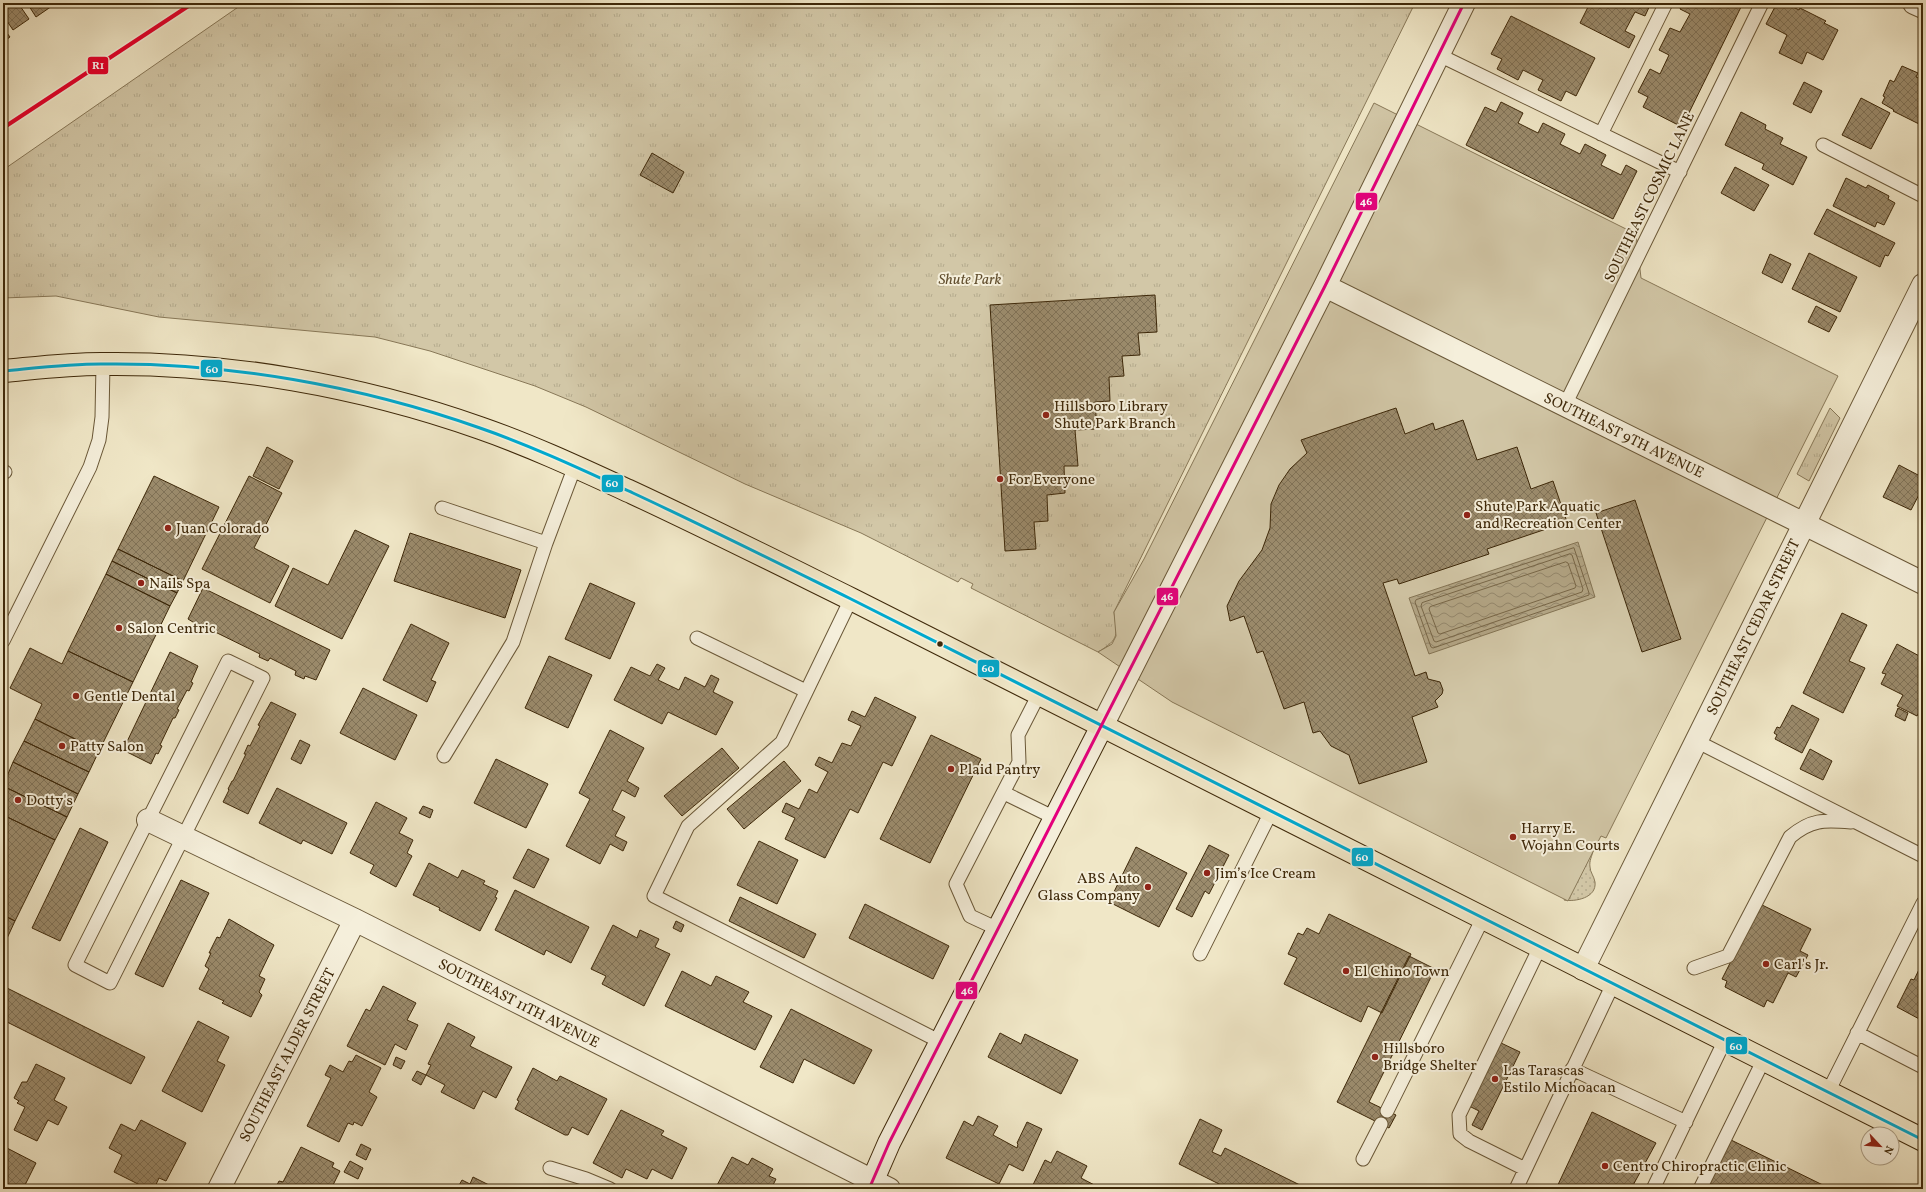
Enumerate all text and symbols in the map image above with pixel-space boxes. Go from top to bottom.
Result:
line badge: R1 [87,56,109,75]
text: R1 [92,59,104,74]
street label: SOUTHEAST COSMIC LANE [1600,109,1701,286]
line badge: 46 [1355,192,1378,211]
text: 46 [1360,195,1372,210]
park label: Shute Park [938,270,1002,291]
line badge: 60 [200,359,223,378]
text: 60 [206,363,219,378]
street label: SOUTHEAST 9TH AVENUE [1540,388,1707,484]
place label: Hillsboro Library Shute Park Branch [1054,397,1176,435]
marker: Hillsboro Library Shute Park Branch [1041,410,1051,420]
place label: For Everyone [1008,470,1095,491]
line badge: 60 [601,474,624,493]
marker: For Everyone [995,474,1005,484]
text: 60 [606,477,619,492]
place label: Shute Park Aquatic and Recreation Center [1475,497,1621,535]
marker: Shute Park Aquatic and Recreation Center [1462,510,1472,520]
place label: Juan Colorado [176,519,269,540]
marker: Juan Colorado [163,523,173,533]
street label: SOUTHEAST CEDAR STREET [1702,536,1806,719]
place label: Nails Spa [149,574,210,595]
marker: Nails Spa [136,578,146,588]
line badge: 46 [1156,587,1179,606]
text: 46 [1161,590,1173,605]
place label: Salon Centric [127,619,216,640]
marker: Salon Centric [114,623,124,633]
unlabelled marker [935,639,945,649]
line badge: 60 [977,659,1000,678]
text: 60 [982,662,995,677]
place label: Gentle Dental [84,687,175,708]
marker: Gentle Dental [71,691,81,701]
place label: Patty Salon [70,737,144,758]
marker: Patty Salon [57,741,67,751]
place label: Plaid Pantry [959,760,1040,781]
marker: Plaid Pantry [946,764,956,774]
place label: Dotty's [26,791,73,812]
marker: Dotty's [13,795,23,805]
place label: Harry E. Wojahn Courts [1521,819,1620,857]
marker: Harry E. Wojahn Courts [1508,832,1518,842]
line badge: 60 [1351,847,1374,867]
text: 60 [1356,851,1369,866]
place label: Jim’s Ice Cream [1215,864,1316,885]
marker: Jim’s Ice Cream [1202,868,1212,878]
place label: ABS Auto Glass Company [1038,869,1140,907]
marker: ABS Auto Glass Company [1143,882,1153,892]
street label: SOUTHEAST 11TH AVENUE [434,954,603,1054]
place label: Carl's Jr. [1774,955,1829,976]
marker: Carl's Jr. [1761,959,1771,969]
place label: El Chino Town [1354,962,1449,983]
street label: SOUTHEAST ALDER STREET [235,965,341,1146]
marker: El Chino Town [1341,966,1351,976]
line badge: 46 [955,981,978,1000]
text: 46 [961,984,973,999]
line badge: 60 [1725,1036,1748,1055]
place label: Hillsboro Bridge Shelter [1383,1039,1477,1077]
text: 60 [1730,1040,1743,1055]
marker: Hillsboro Bridge Shelter [1370,1052,1380,1062]
place label: Las Tarascas Estilo Michoacan [1503,1061,1616,1099]
marker: Las Tarascas Estilo Michoacan [1490,1074,1500,1084]
north arrow [1860,1126,1900,1166]
text: N [1879,1143,1896,1157]
place label: Centro Chiropractic Clinic [1613,1157,1787,1178]
marker: Centro Chiropractic Clinic [1600,1161,1610,1171]

